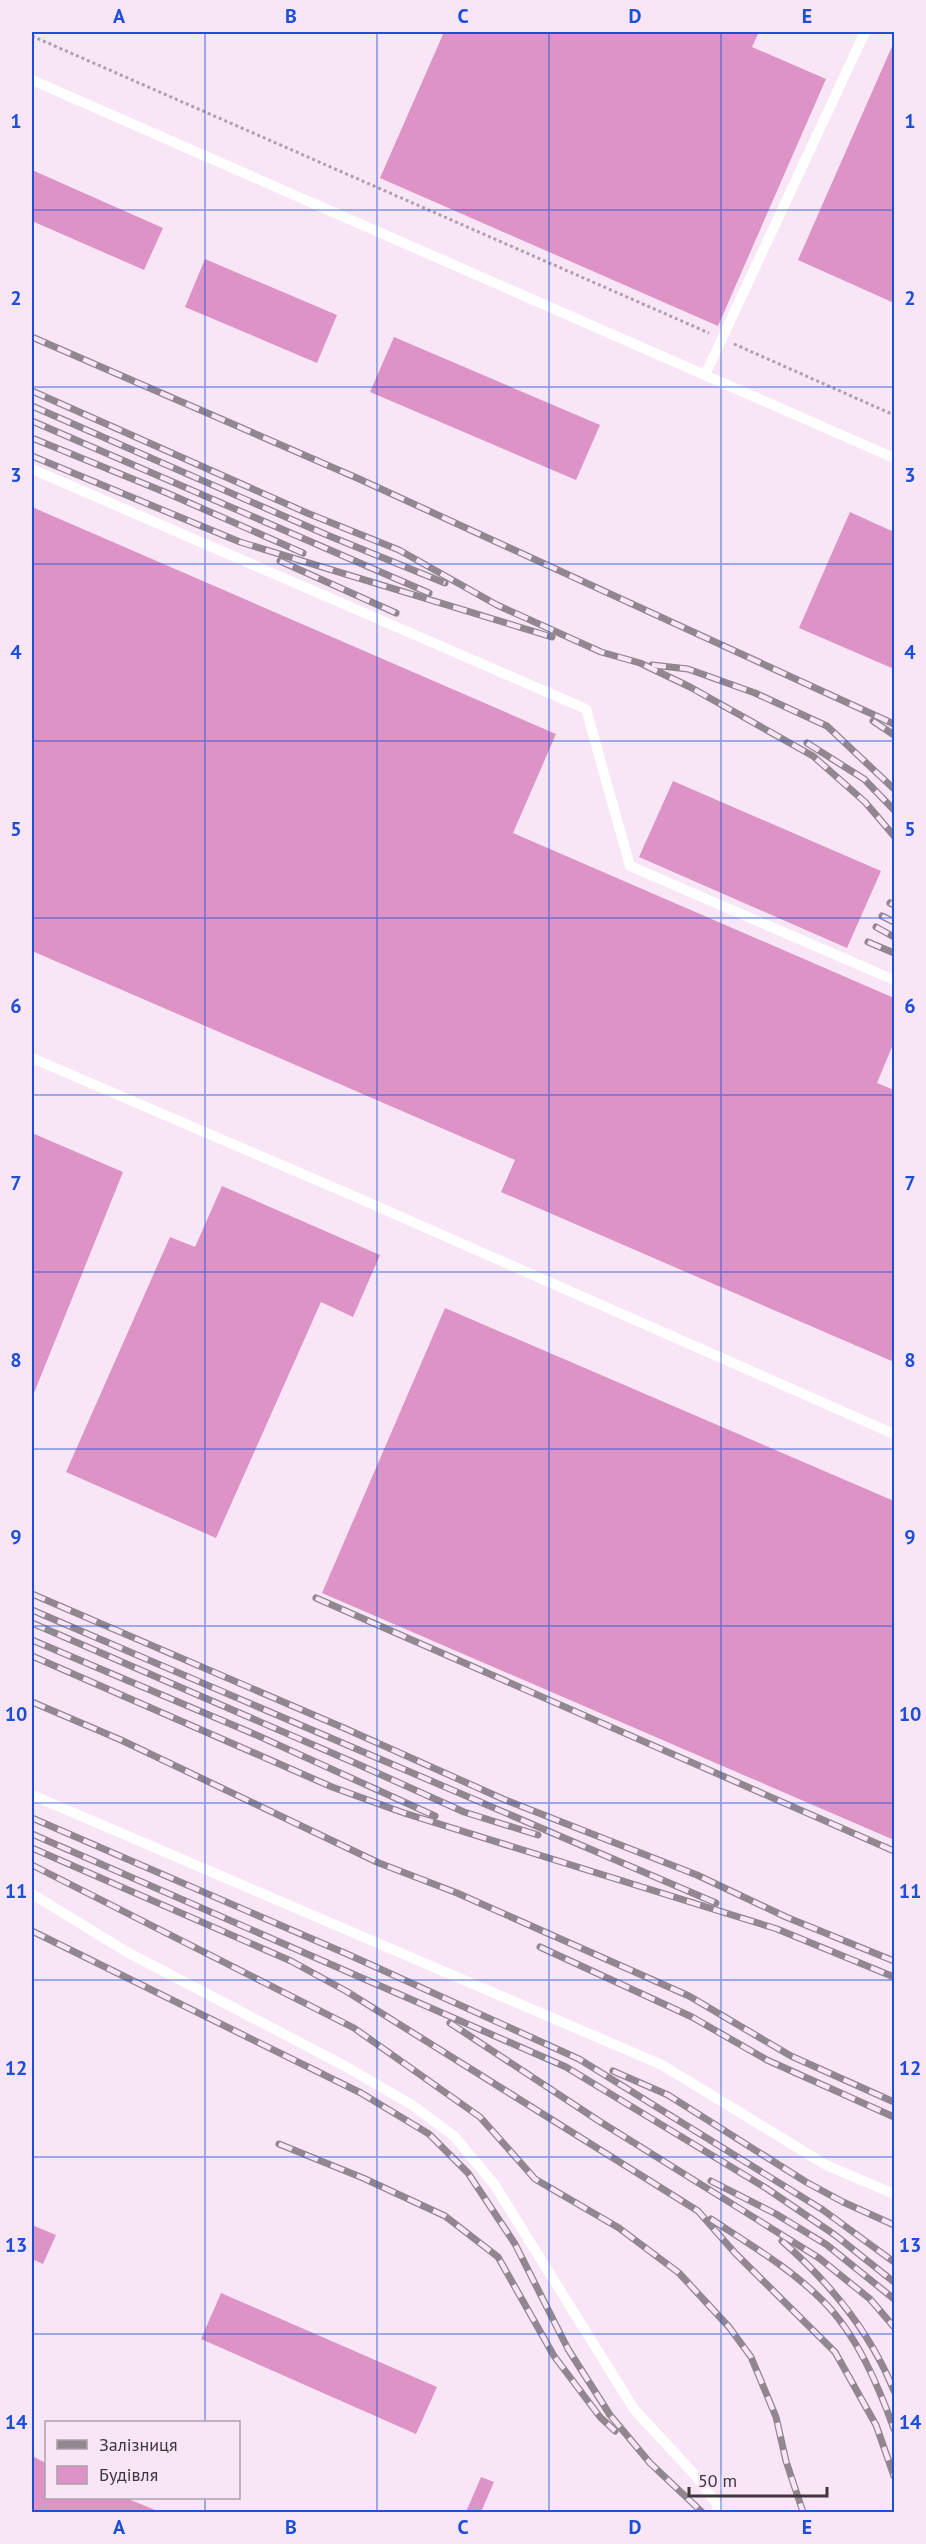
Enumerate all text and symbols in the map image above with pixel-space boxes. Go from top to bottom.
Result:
text: A [113,3,126,29]
text: B [285,3,297,29]
text: C [457,3,469,29]
text: D [629,3,642,29]
text: E [802,3,812,29]
text: 1 [10,108,22,134]
text: 1 [904,108,916,134]
text: 2 [10,285,22,311]
text: 2 [904,285,916,311]
text: 3 [10,462,22,488]
text: 3 [904,462,916,488]
text: 4 [10,639,22,665]
text: 4 [904,639,916,665]
text: 5 [10,816,22,842]
text: 5 [904,816,916,842]
text: 6 [10,993,22,1019]
text: 6 [904,993,916,1019]
text: 7 [10,1170,22,1196]
text: 7 [904,1170,916,1196]
text: 8 [10,1347,22,1373]
text: 8 [904,1347,916,1373]
text: 9 [10,1524,22,1550]
text: 9 [904,1524,916,1550]
text: 10 [5,1701,27,1727]
text: 10 [899,1701,921,1727]
text: 11 [5,1878,27,1904]
text: 11 [899,1878,921,1904]
text: 12 [5,2055,27,2081]
text: 12 [899,2055,921,2081]
text: 13 [5,2232,27,2258]
text: 13 [899,2232,921,2258]
text: 14 [5,2409,28,2435]
text: 14 [899,2409,922,2435]
legend [45,2421,240,2499]
text: Залізниця [99,2433,177,2456]
scale bar [689,2460,827,2498]
text: Будівля [99,2463,158,2486]
text: 50 m [698,2469,737,2492]
text: A [113,2514,126,2540]
text: B [285,2514,297,2540]
text: C [457,2514,469,2540]
text: D [629,2514,642,2540]
text: E [802,2514,812,2540]

